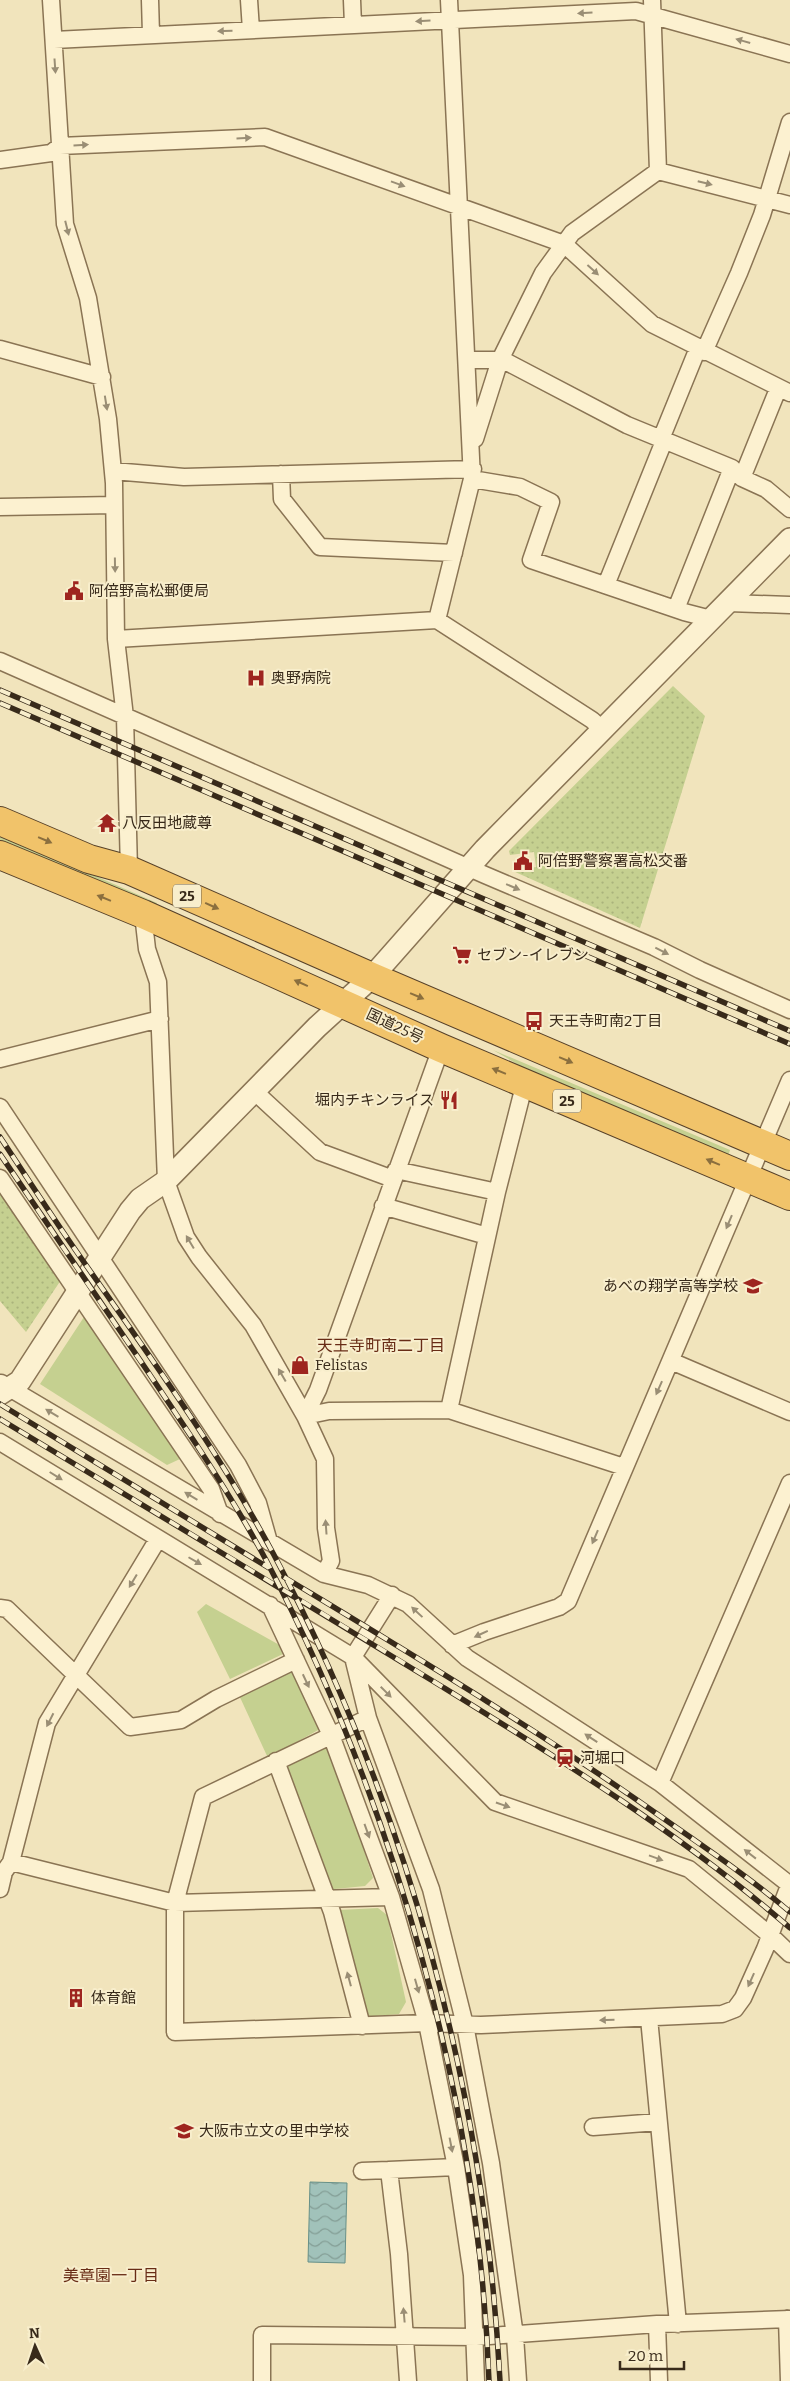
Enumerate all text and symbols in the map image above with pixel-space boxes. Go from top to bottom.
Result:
one-way arrow [577,9,593,17]
one-way arrow [414,18,430,26]
one-way arrow [217,28,233,36]
one-way arrow [736,36,751,44]
one-way arrow [52,58,60,74]
one-way arrow [236,134,252,142]
one-way arrow [73,141,89,149]
one-way arrow [697,179,712,187]
one-way arrow [391,180,406,188]
one-way arrow [63,220,71,236]
one-way arrow [586,264,598,276]
one-way arrow [103,396,111,412]
one-way arrow [111,558,119,574]
public building icon: 阿倍野高松郵便局 [63,580,85,602]
place label: 阿倍野高松郵便局 [89,582,209,600]
hospital icon: 奥野病院 [245,667,267,689]
place label: 奥野病院 [271,669,331,687]
temple icon: 八反田地蔵尊 [96,812,118,834]
place label: 八反田地蔵尊 [122,814,212,832]
one-way arrow [38,836,52,844]
public building icon: 阿倍野警察署高松交番 [512,850,534,872]
place label: 阿倍野警察署高松交番 [538,852,688,870]
road number: 25 [173,884,201,908]
one-way arrow [506,884,520,892]
one-way arrow [97,893,111,901]
one-way arrow [205,903,219,911]
supermarket icon: セブン-イレブン [451,944,473,966]
place label: セブン-イレブン [477,946,589,964]
one-way arrow [655,947,670,955]
one-way arrow [294,979,308,987]
one-way arrow [410,993,424,1001]
street label: 国道25号 [363,1005,427,1047]
bus stop icon: 天王寺町南2丁目 [523,1010,545,1032]
place label: 天王寺町南2丁目 [549,1012,662,1030]
one-way arrow [559,1057,573,1065]
one-way arrow [491,1067,506,1075]
restaurant icon: 堀内チキンライス [438,1089,460,1111]
road number: 25 [553,1090,581,1112]
place label: 堀内チキンライス [315,1091,434,1109]
one-way arrow [706,1158,720,1166]
one-way arrow [725,1215,733,1230]
one-way arrow [185,1235,194,1248]
school or university icon: あべの翔学高等学校 [742,1275,764,1297]
place label: あべの翔学高等学校 [603,1277,738,1295]
district label: 天王寺町南二丁目 [317,1336,445,1355]
shop icon: Felistas [289,1354,311,1376]
place label: Felistas [315,1356,368,1374]
one-way arrow [277,1369,286,1382]
one-way arrow [655,1381,663,1395]
one-way arrow [45,1409,58,1418]
one-way arrow [50,1472,63,1481]
one-way arrow [185,1492,198,1501]
one-way arrow [322,1518,330,1534]
one-way arrow [590,1530,598,1544]
one-way arrow [189,1556,202,1565]
one-way arrow [129,1574,138,1587]
one-way arrow [411,1607,424,1618]
one-way arrow [474,1630,488,1638]
one-way arrow [302,1674,310,1688]
one-way arrow [380,1686,392,1698]
one-way arrow [46,1713,54,1728]
one-way arrow [584,1734,597,1743]
station icon: 河堀口 [554,1747,576,1769]
place label: 河堀口 [580,1749,625,1767]
one-way arrow [495,1801,510,1809]
one-way arrow [363,1824,371,1839]
one-way arrow [744,1849,757,1860]
one-way arrow [649,1854,663,1862]
one-way arrow [345,1971,353,1986]
one-way arrow [747,1973,755,1987]
one-way arrow [413,1979,421,1994]
building icon: 体育館 [65,1987,87,2009]
place label: 体育館 [91,1989,136,2007]
one-way arrow [598,2016,614,2024]
school or university icon: 大阪市立文の里中学校 [173,2120,195,2142]
place label: 大阪市立文の里中学校 [199,2122,349,2140]
one-way arrow [447,2137,455,2152]
district label: 美章園一丁目 [63,2266,159,2285]
one-way arrow [400,2307,408,2323]
north arrow [10,2321,60,2371]
text: N [29,2325,40,2342]
scale bar [620,2338,684,2370]
text: 20 m [628,2347,664,2365]

